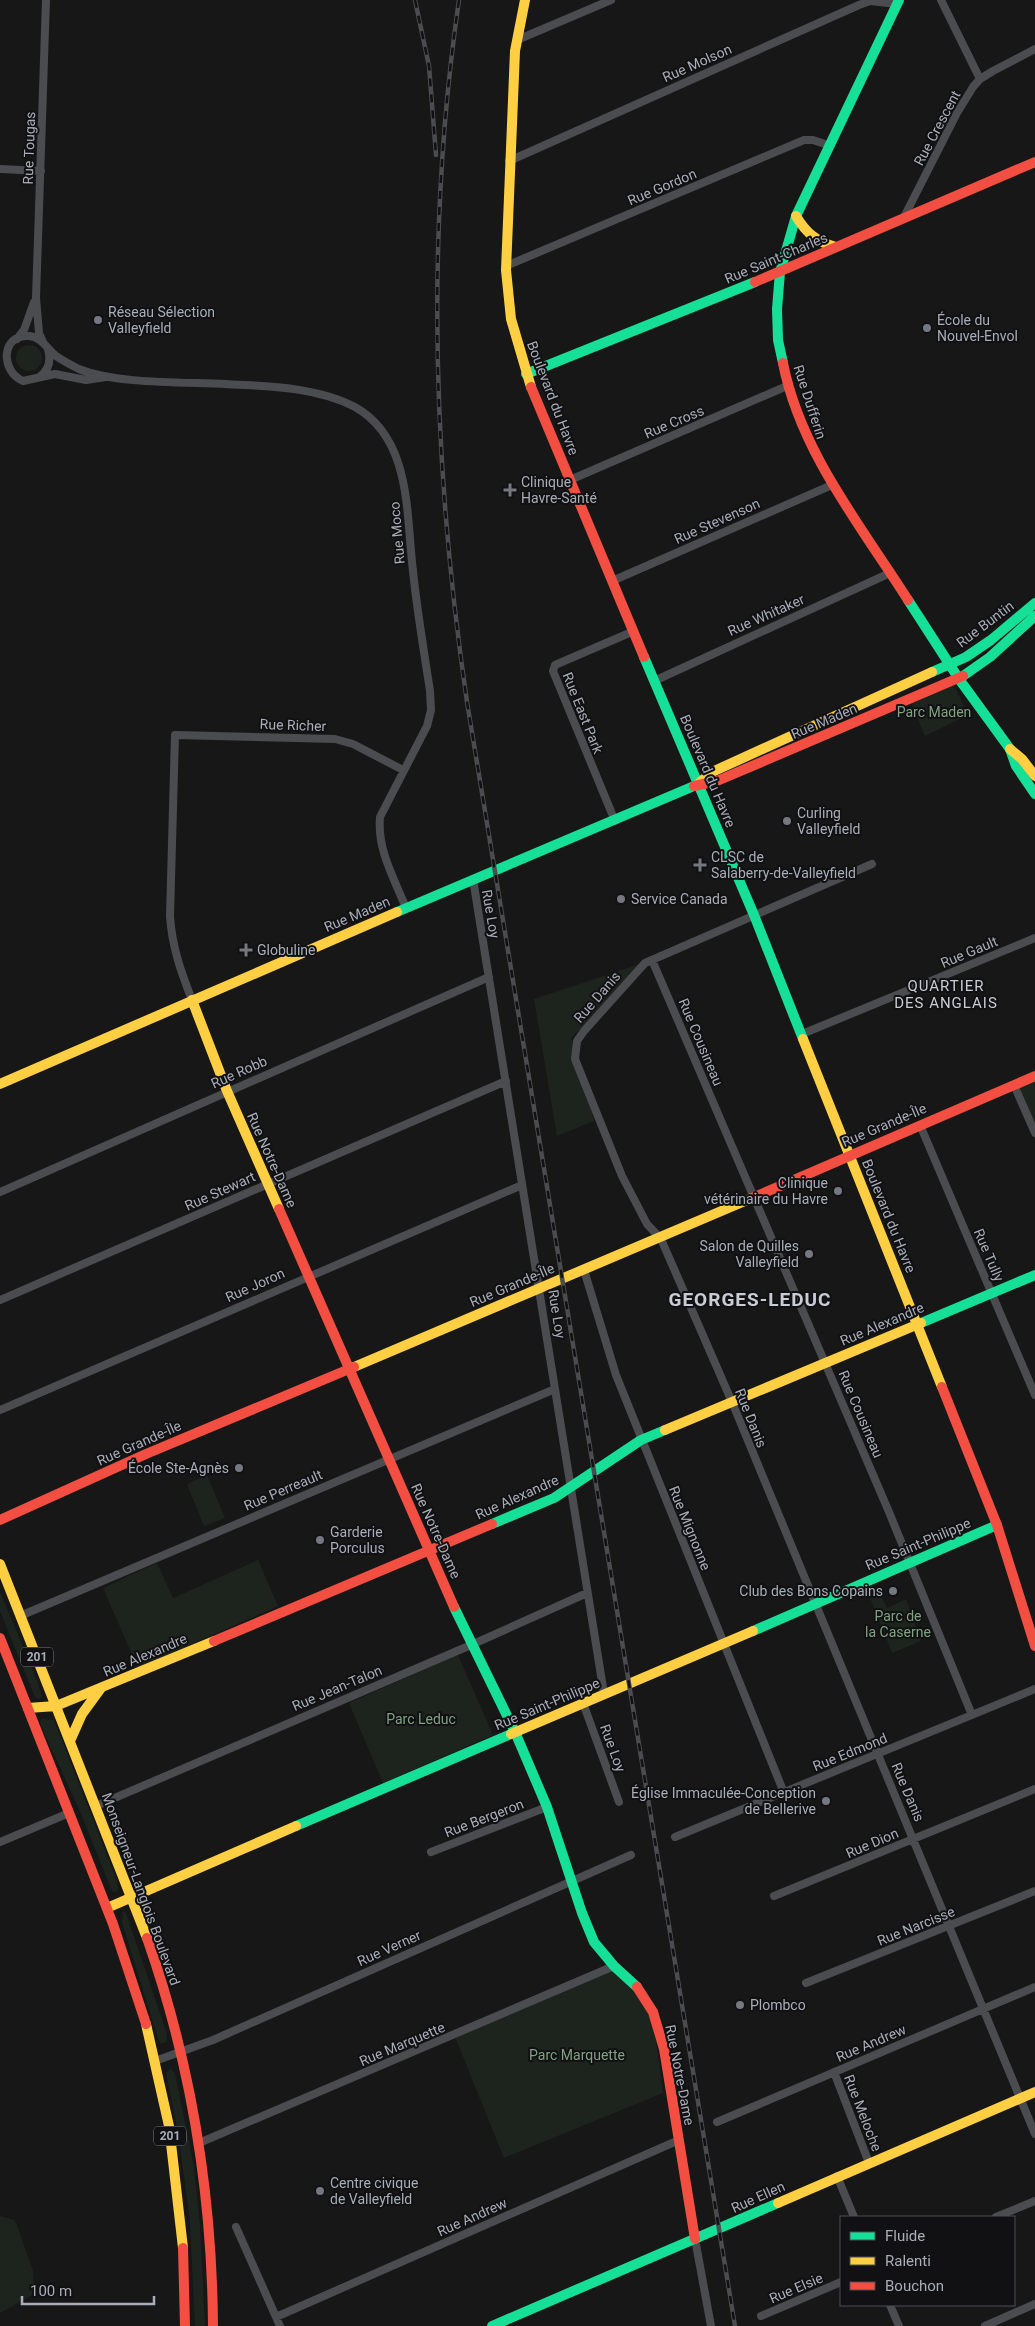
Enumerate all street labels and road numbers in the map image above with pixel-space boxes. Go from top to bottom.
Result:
street label: Rue Molson [660,41,734,85]
street label: Rue Crescent [911,87,964,168]
street label: Rue Tougas [20,111,38,185]
street label: Rue Gordon [625,165,699,209]
street label: Rue Saint-Charles [722,229,830,287]
street label: Boulevard du Havre [524,339,582,457]
street label: Rue Dufferin [790,363,830,441]
street label: Rue Cross [642,402,706,442]
street label: Rue Stevenson [672,495,762,547]
street label: Rue Moco [386,501,408,565]
street label: Rue Whitaker [725,591,807,639]
street label: Rue Buntin [953,597,1017,651]
street label: Rue East Park [559,670,607,757]
street label: Rue Maden [789,700,859,742]
street label: Boulevard du Havre [677,712,739,830]
street label: Rue Richer [259,716,327,734]
street label: Rue Loy [479,888,503,940]
street label: Rue Maden [322,893,392,935]
street label: Rue Gault [938,933,1000,971]
street label: Rue Danis [570,968,624,1026]
street label: Rue Cousineau [675,996,727,1088]
street label: Rue Robb [209,1053,270,1091]
street label: Rue Grande-Île [839,1099,929,1150]
street label: Rue Notre-Dame [244,1110,300,1210]
street label: Boulevard du Havre [859,1157,919,1275]
street label: Rue Stewart [182,1168,258,1214]
street label: Rue Tully [971,1226,1007,1284]
street label: Rue Grande-Île [467,1259,557,1310]
street label: Rue Joron [223,1265,287,1305]
street label: Rue Loy [545,1288,569,1340]
street label: Rue Alexandre [838,1299,926,1349]
street label: Rue Cousineau [835,1368,887,1460]
street label: Rue Danis [732,1386,770,1450]
street label: Rue Grande-Île [94,1416,184,1469]
street label: Rue Perreault [241,1466,325,1514]
street label: Rue Alexandre [473,1472,561,1522]
street label: Rue Notre-Dame [408,1481,464,1581]
street label: Rue Mignonne [666,1484,714,1572]
street label: Rue Saint-Philippe [863,1515,973,1573]
street label: Rue Alexandre [101,1630,189,1680]
road number: 201 [21,1648,53,1666]
street label: Rue Jean-Talon [290,1662,384,1714]
street label: Rue Saint-Philippe [492,1675,602,1733]
street label: Rue Loy [597,1722,629,1774]
street label: Rue Edmond [810,1730,890,1774]
street label: Rue Danis [888,1760,928,1824]
street label: Monseigneur-Langlois Boulevard [99,1791,183,1987]
street label: Rue Bergeron [442,1796,526,1840]
street label: Rue Dion [843,1825,901,1861]
street label: Rue Narcisse [875,1903,957,1949]
street label: Rue Verner [355,1927,424,1969]
street label: Rue Marquette [357,2019,447,2069]
street label: Rue Andrew [834,2021,909,2065]
street label: Rue Notre-Dame [662,2023,698,2127]
street label: Rue Meloche [841,2072,885,2154]
road number: 201 [154,2126,186,2146]
street label: Rue Ellen [729,2178,787,2216]
street label: Rue Andrew [435,2194,510,2239]
street label: Rue Elsie [767,2270,825,2306]

